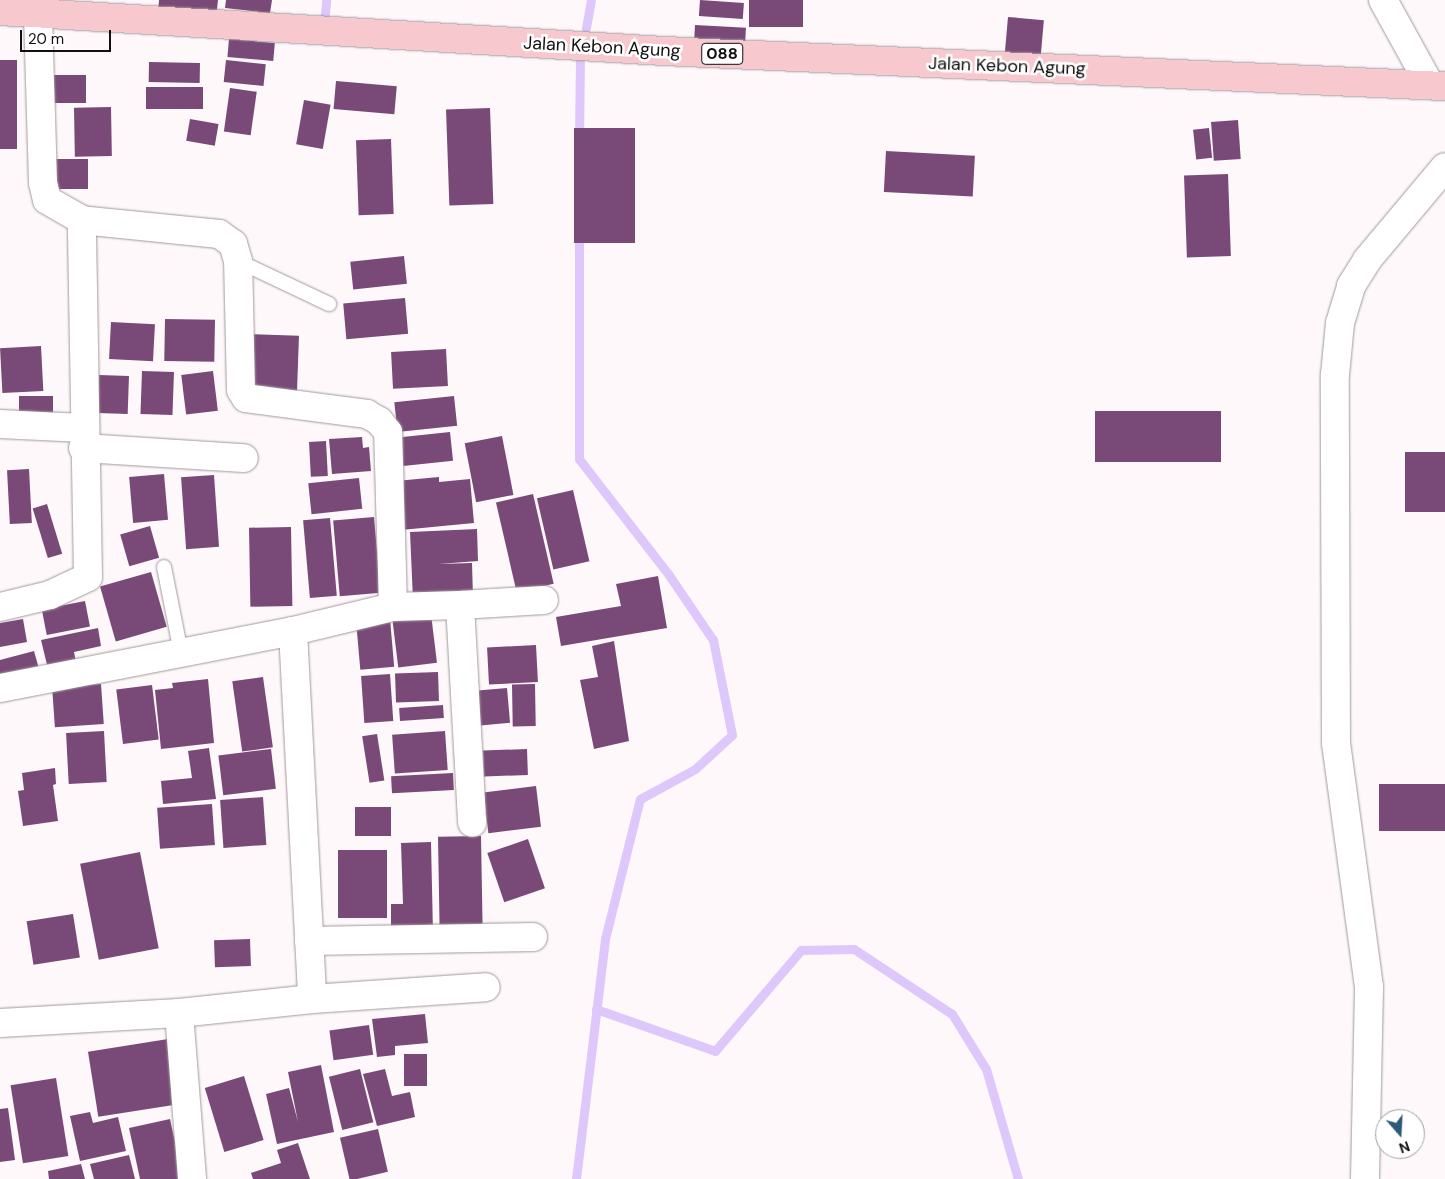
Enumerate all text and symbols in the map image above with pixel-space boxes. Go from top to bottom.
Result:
scale bar [22,20,114,52]
text: 20 m [28,29,64,49]
street label: Jalan Kebon Agung [523,32,681,62]
road number: 088 [701,41,743,68]
street label: Jalan Kebon Agung [928,52,1086,80]
north arrow [1375,1109,1425,1159]
text: N [1397,1137,1412,1157]

